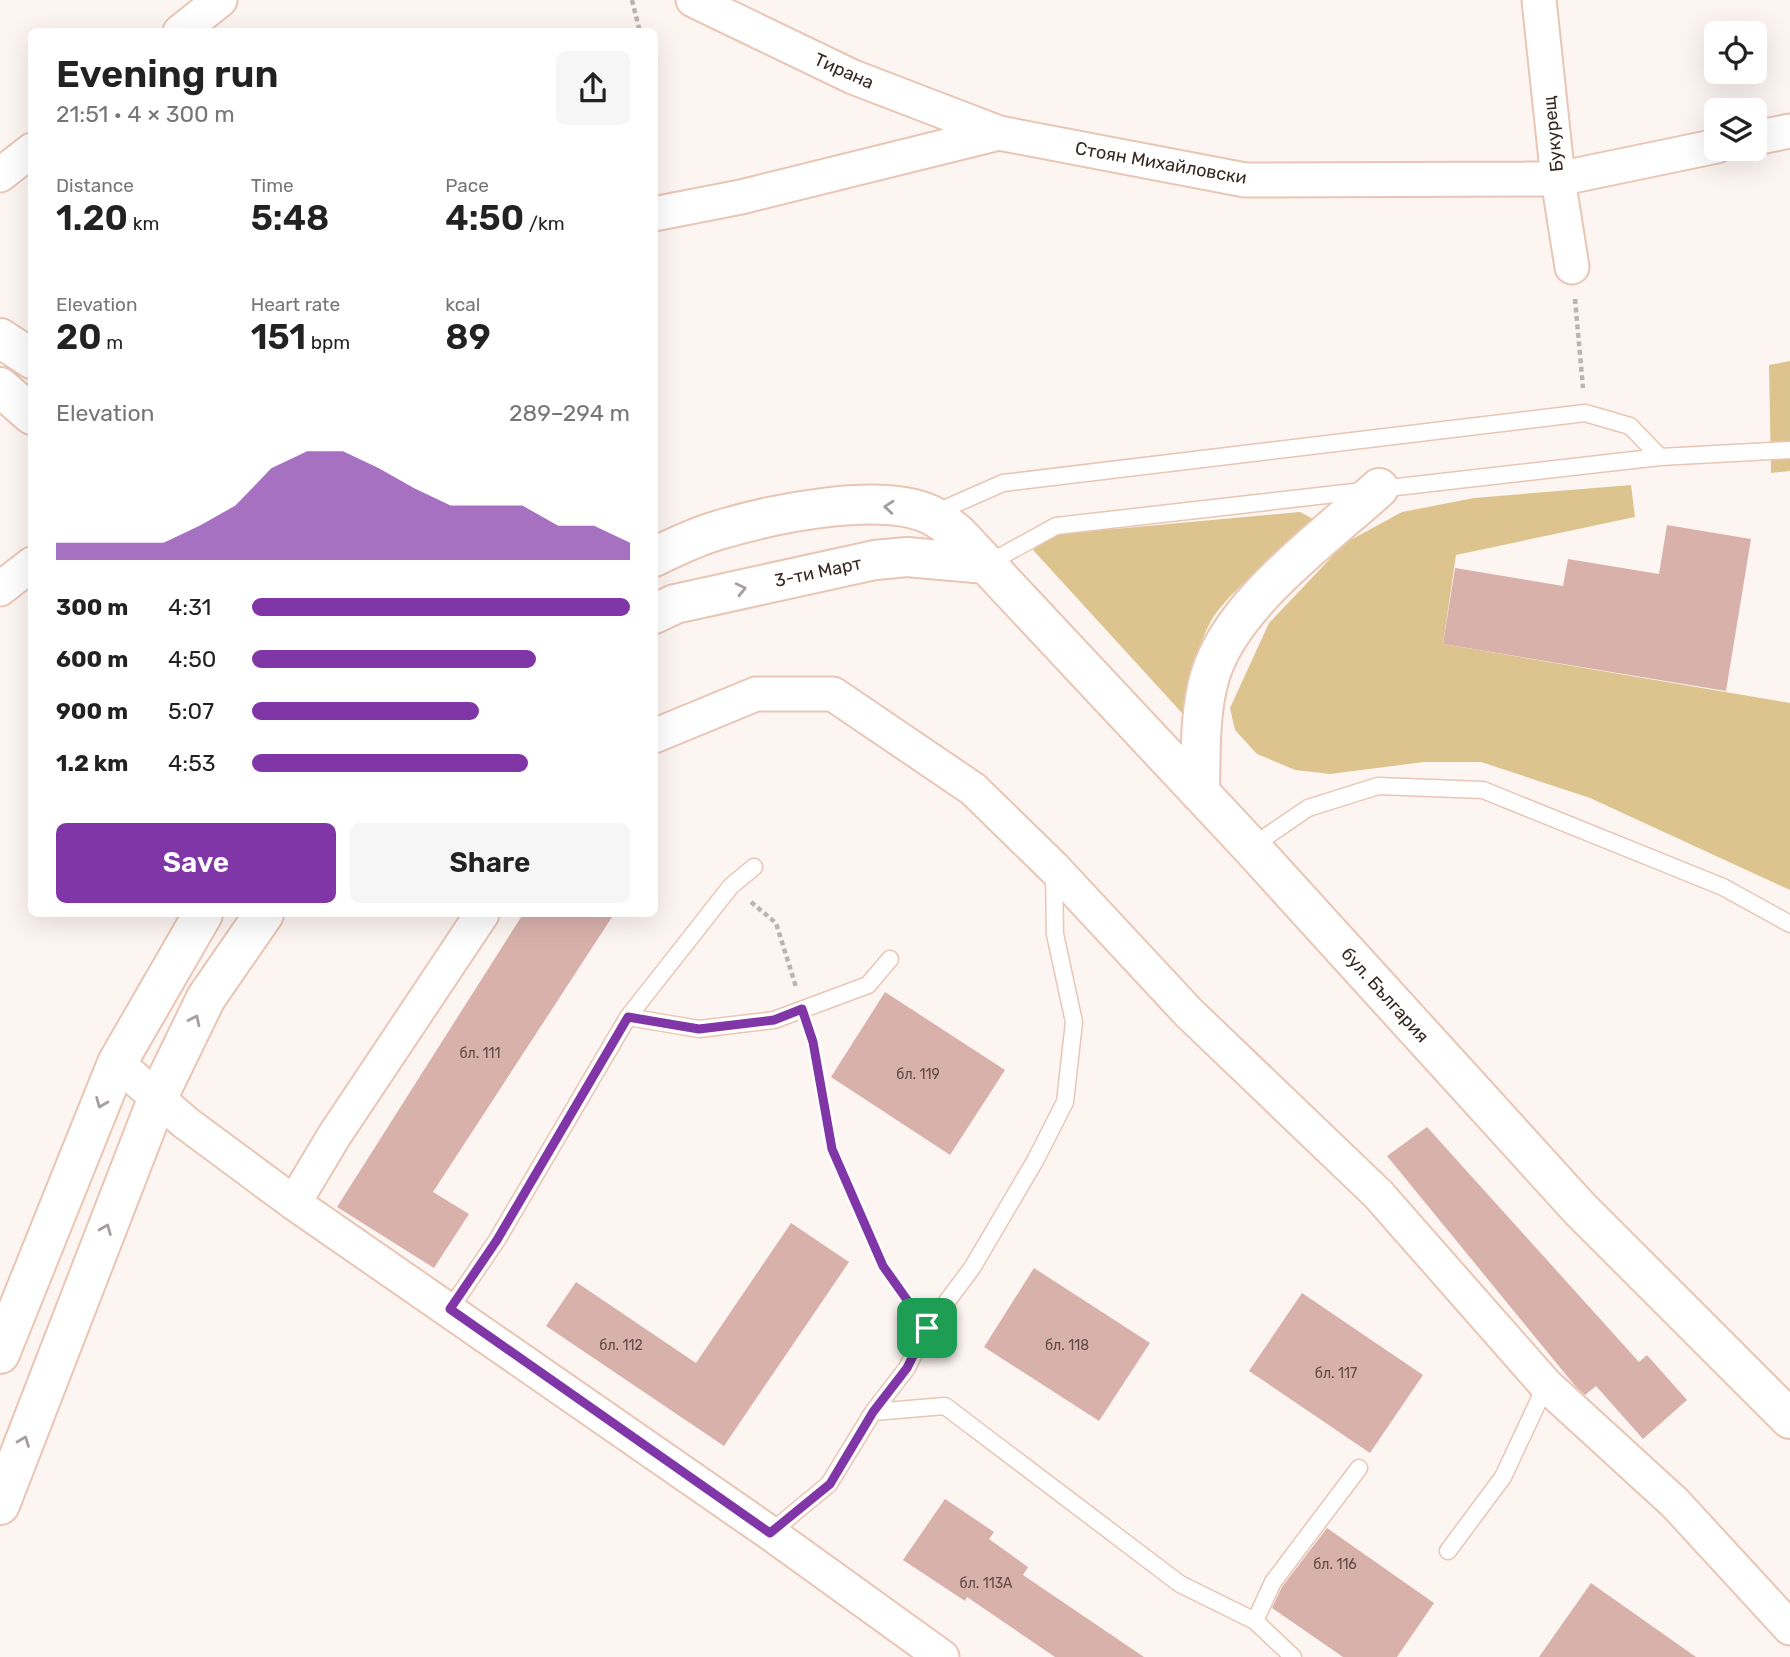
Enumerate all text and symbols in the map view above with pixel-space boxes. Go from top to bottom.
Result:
map controls [1704,21,1767,161]
button: locate [1704,21,1767,84]
street label: Тирана [811,48,877,94]
text: Evening run [56,51,279,97]
button: share [556,51,630,125]
street label: Букурещ [1538,95,1568,173]
button: layers [1704,98,1767,161]
text: 21:51 · 4 × 300 m [56,100,235,128]
street label: Стоян Михайловски [1073,137,1249,189]
text: Distance [56,174,134,197]
text: Time [251,174,294,197]
text: Pace [445,174,489,197]
text: 1.20 [56,197,128,239]
text: 5:48 [251,197,329,239]
text: 4:50 [445,197,524,239]
text: km [128,212,159,235]
text: /km [524,212,565,235]
text: Elevation [56,293,137,316]
text: Heart rate [251,293,340,316]
text: kcal [445,293,480,316]
text: 20 [56,316,102,358]
text: 151 [251,316,306,358]
text: 89 [445,316,491,358]
text: m [102,331,123,354]
text: bpm [306,331,350,354]
text: Elevation [56,399,155,427]
text: 289–294 m [509,399,630,427]
one-way arrow [883,500,894,515]
street label: 3-ти Март [773,552,863,592]
one-way arrow [735,583,747,597]
text: 300 m [56,593,128,621]
text: 4:31 [168,593,211,621]
text: 600 m [56,645,128,673]
text: 4:50 [168,645,216,673]
text: 900 m [56,697,128,725]
text: 5:07 [168,697,214,725]
text: 1.2 km [56,749,128,777]
text: 4:53 [168,749,216,777]
button: Save [56,823,336,903]
button: Share [350,823,630,903]
street label: бул. България [1336,943,1434,1047]
one-way arrow [186,1015,200,1027]
house number: бл. 111 [459,1045,501,1062]
house number: бл. 119 [896,1066,940,1083]
one-way arrow [95,1096,109,1108]
one-way arrow [97,1224,111,1236]
pin [897,1298,957,1358]
icon: arrive [908,1309,946,1347]
house number: бл. 112 [599,1337,643,1354]
house number: бл. 118 [1045,1337,1089,1354]
house number: бл. 117 [1315,1365,1357,1382]
one-way arrow [16,1436,30,1448]
house number: бл. 116 [1313,1556,1357,1573]
house number: бл. 113А [960,1575,1013,1592]

